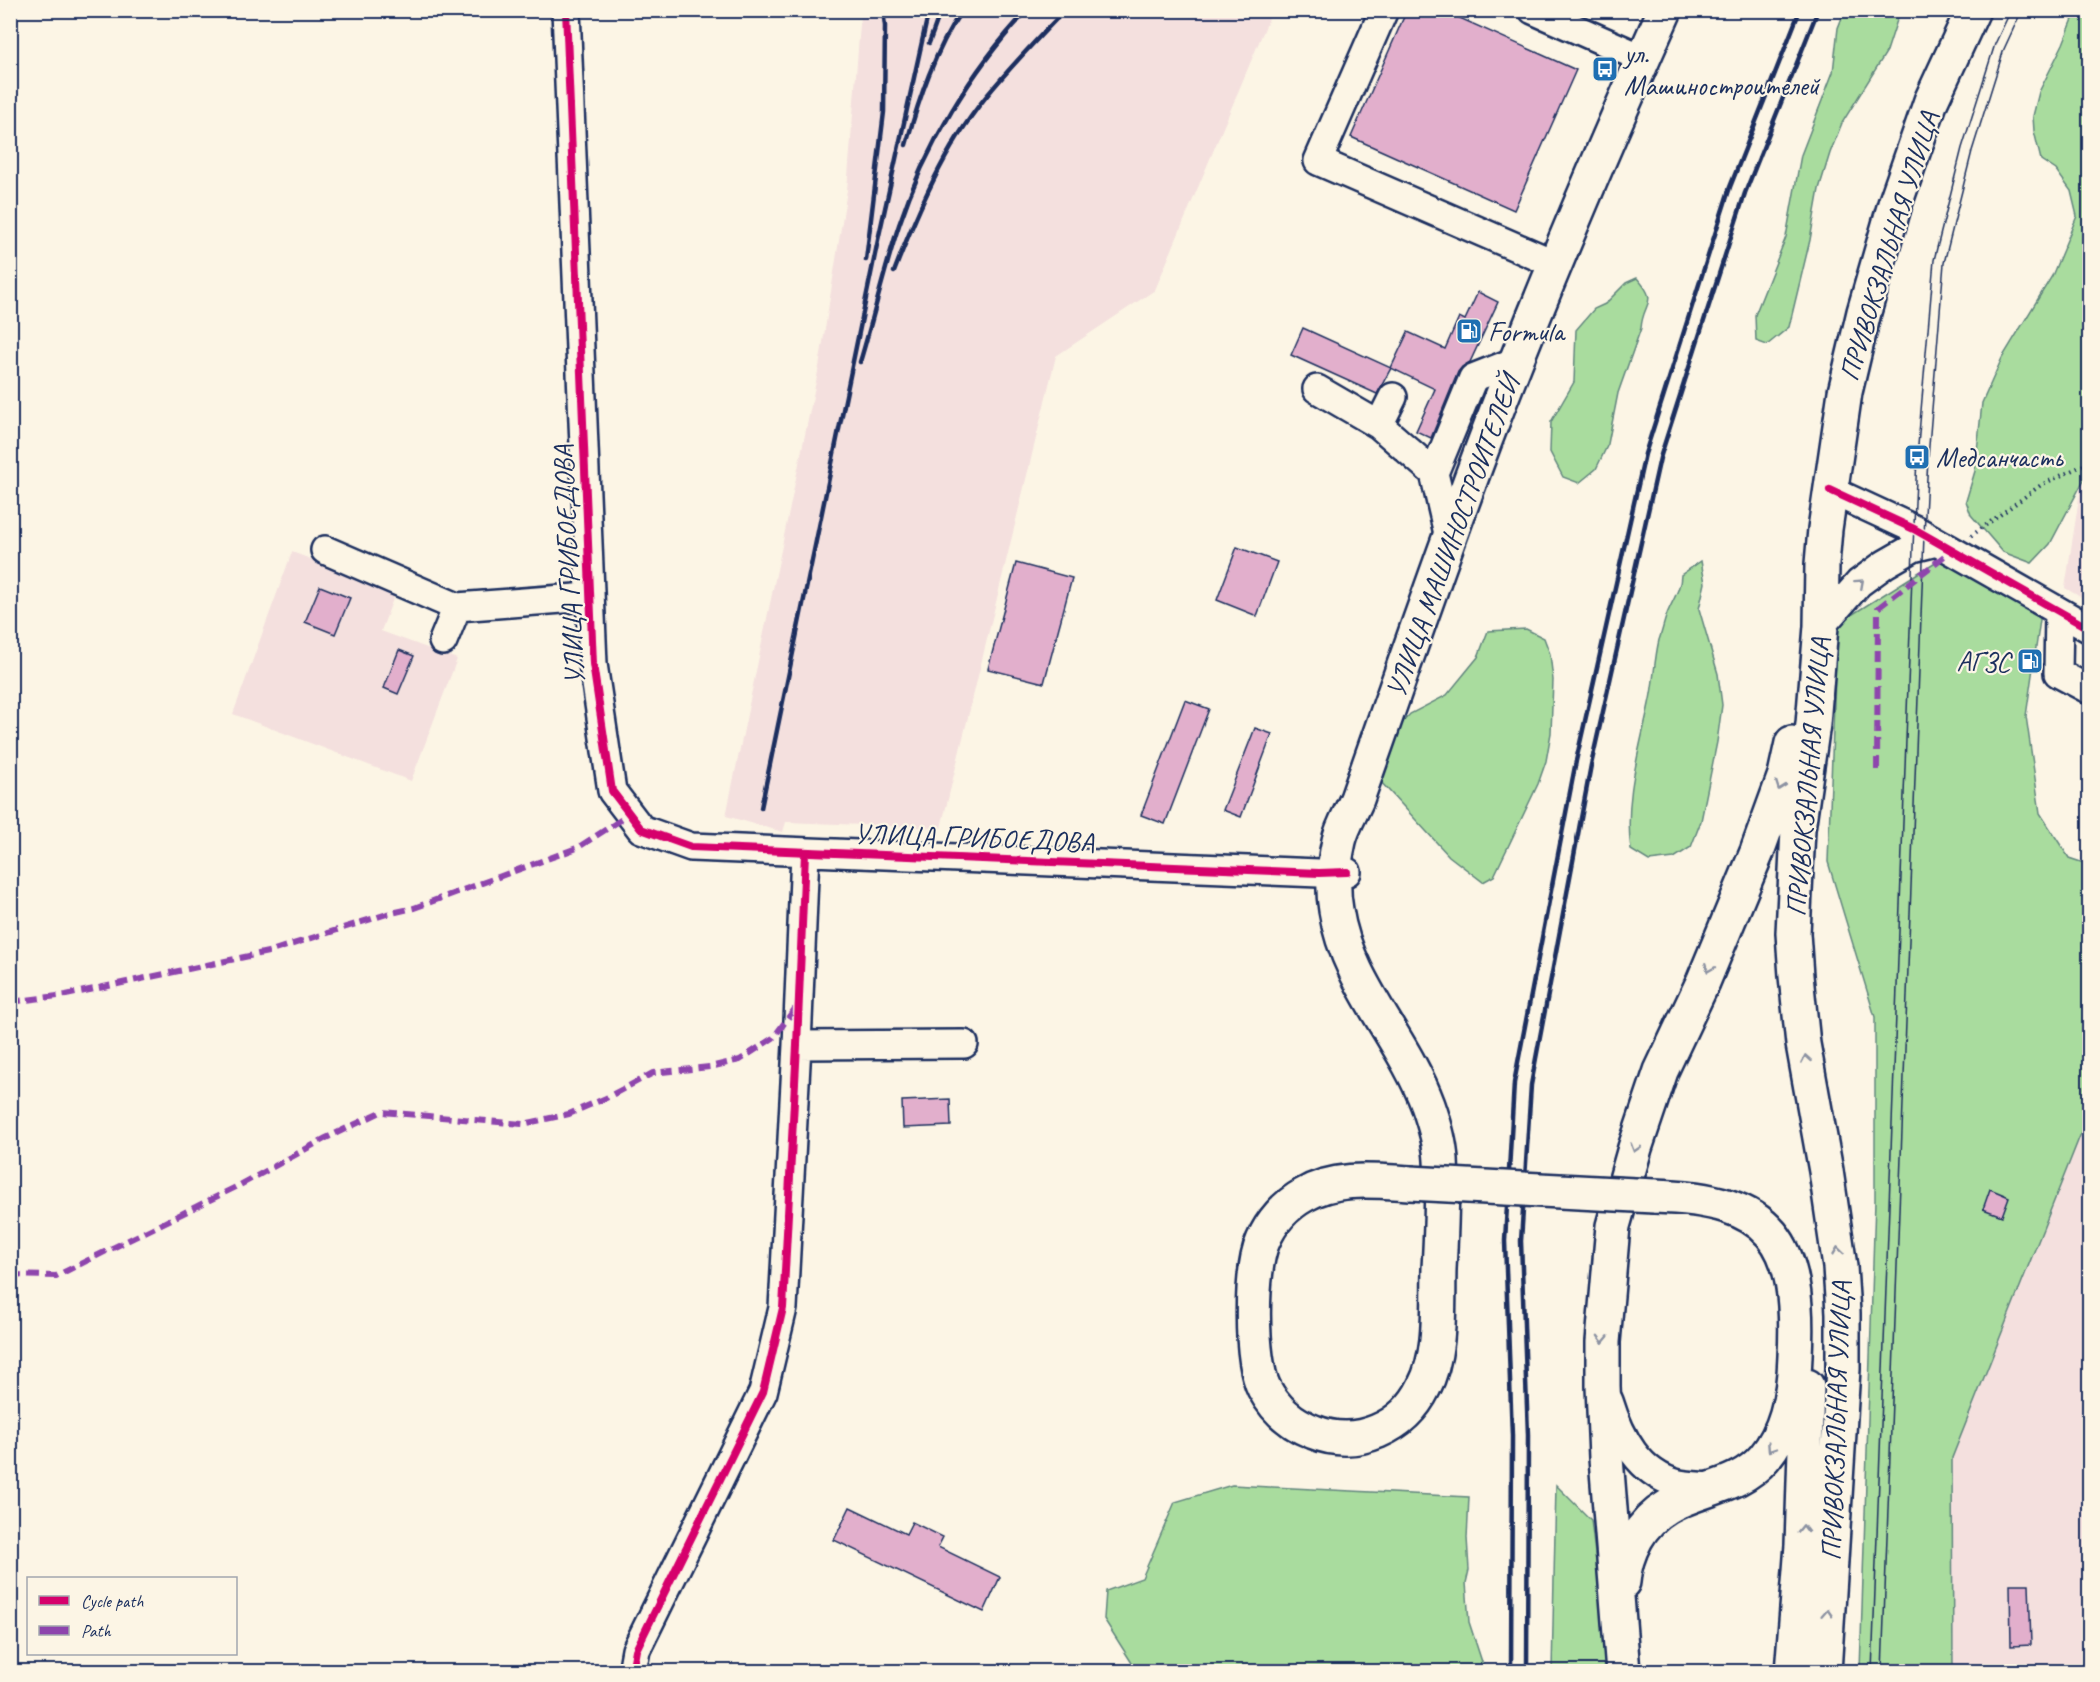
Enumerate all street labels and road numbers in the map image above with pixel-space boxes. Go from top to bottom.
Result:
street label: ПРИВОКЗАЛЬНАЯ УЛИЦА [1831,106,1946,385]
street label: УЛИЦА МАШИНОСТРОИТЕЛЕЙ [1378,366,1529,702]
street label: УЛИЦА ГРИБОЕДОВА [545,443,592,686]
street label: ПРИВОКЗАЛЬНАЯ УЛИЦА [1778,635,1837,918]
street label: УЛИЦА ГРИБОЕДОВА [854,816,1095,859]
street label: ПРИВОКЗАЛЬНАЯ УЛИЦА [1813,1280,1858,1561]

